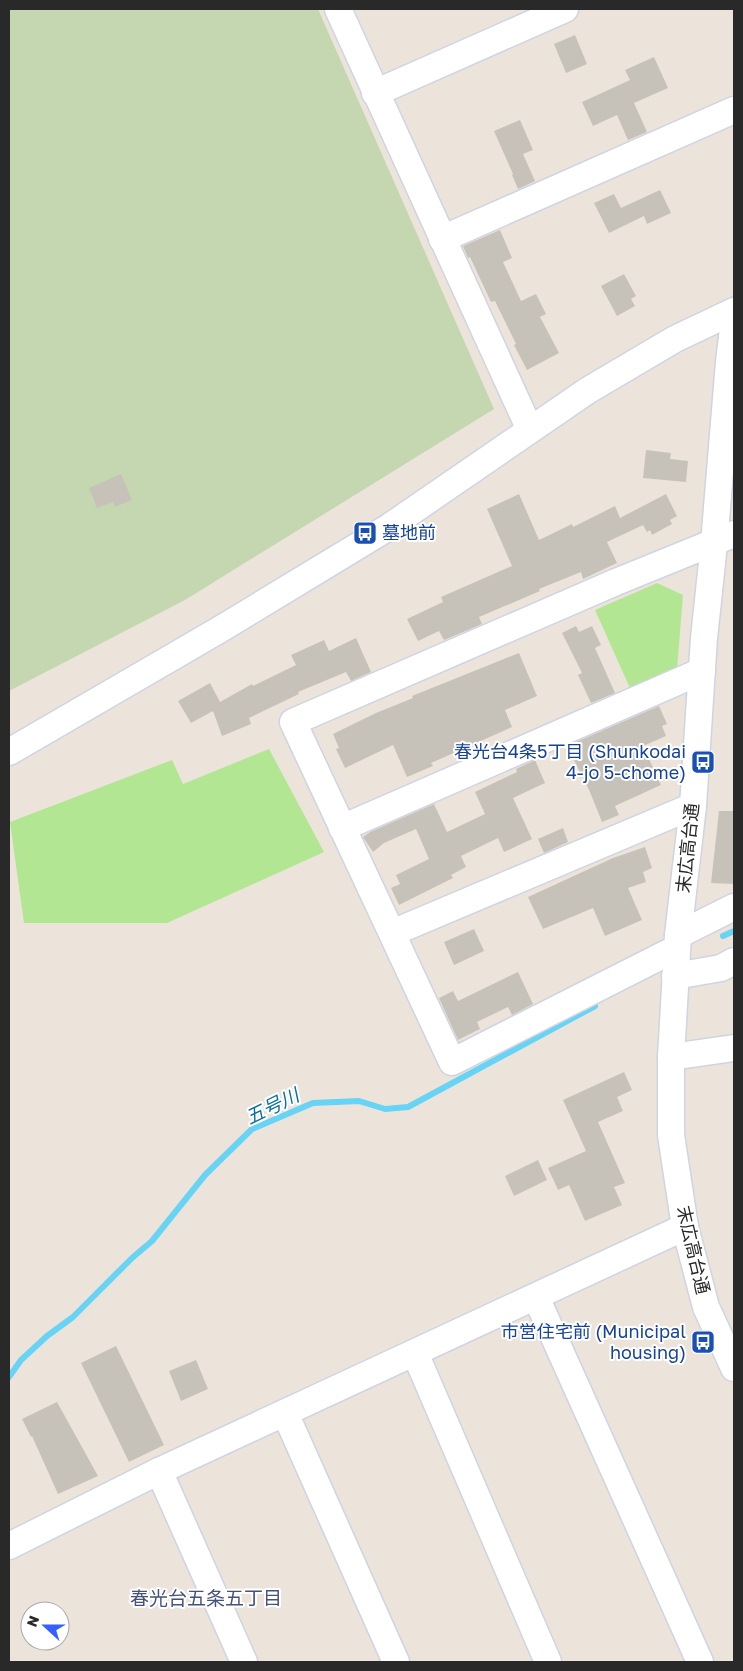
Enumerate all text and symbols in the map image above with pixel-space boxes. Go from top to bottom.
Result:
bus stop icon: 墓地前 [352,520,378,546]
place label: 墓地前 [382,521,436,543]
place label: 春光台4条5丁目 (Shunkodai 4-jo 5-chome) [454,740,686,783]
bus stop icon: 春光台4条5丁目 (Shunkodai 4-jo 5-chome) [690,749,716,775]
street label: 末広高台通 [671,802,703,894]
water label: 五号川 [241,1082,304,1128]
street label: 末広高台通 [673,1203,715,1296]
place label: 市営住宅前 (Municipal housing) [501,1320,686,1363]
bus stop icon: 市営住宅前 (Municipal housing) [690,1329,716,1355]
district label: 春光台五条五丁目 [130,1586,282,1609]
north arrow [20,1601,70,1651]
text: N [23,1613,42,1629]

